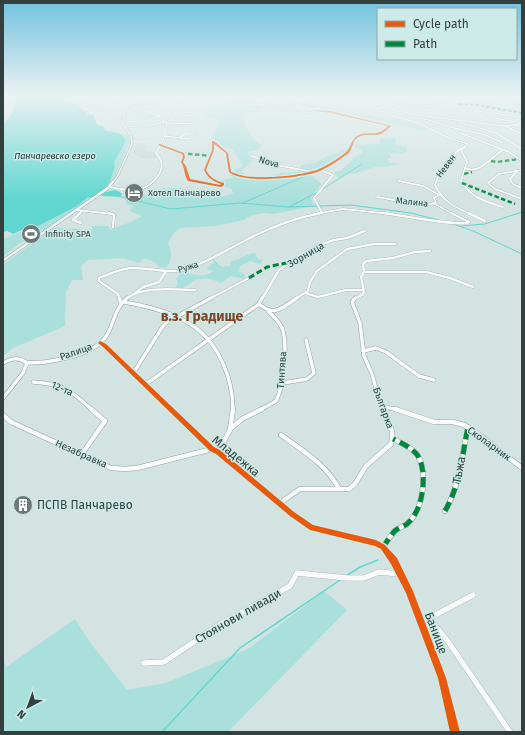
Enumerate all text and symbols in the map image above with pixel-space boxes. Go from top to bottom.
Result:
legend [377,8,517,60]
text: Cycle path [413,17,469,31]
text: Path [413,37,437,51]
water label: Панчаревско езеро [14,151,96,161]
street label: Невен [434,152,458,180]
street label: Nova [258,154,280,170]
hotel icon: Хотел Панчарево [123,182,145,204]
place label: Хотел Панчарево [148,188,221,198]
street label: Малина [395,195,429,209]
sports icon: Infinity SPA [20,223,42,245]
place label: Infinity SPA [45,229,92,239]
street label: Зорница [286,240,326,270]
street label: Ружа [177,259,200,275]
district label: в.з. Градище [161,308,244,325]
street label: Ралица [58,341,94,363]
street label: Тинтява [275,351,289,389]
street label: 12-та [49,379,75,399]
street label: Българка [370,386,396,430]
street label: Скопарник [465,424,514,464]
street label: Младежка [209,433,263,479]
street label: Незабравка [53,437,109,471]
street label: Тъжа [450,455,468,485]
building icon: ПСПВ Панчарево [12,494,34,516]
place label: ПСПВ Панчарево [37,498,133,512]
street label: Стоянови ливади [192,586,284,646]
street label: Банище [422,610,450,656]
north arrow [8,687,48,727]
text: N [15,707,29,721]

